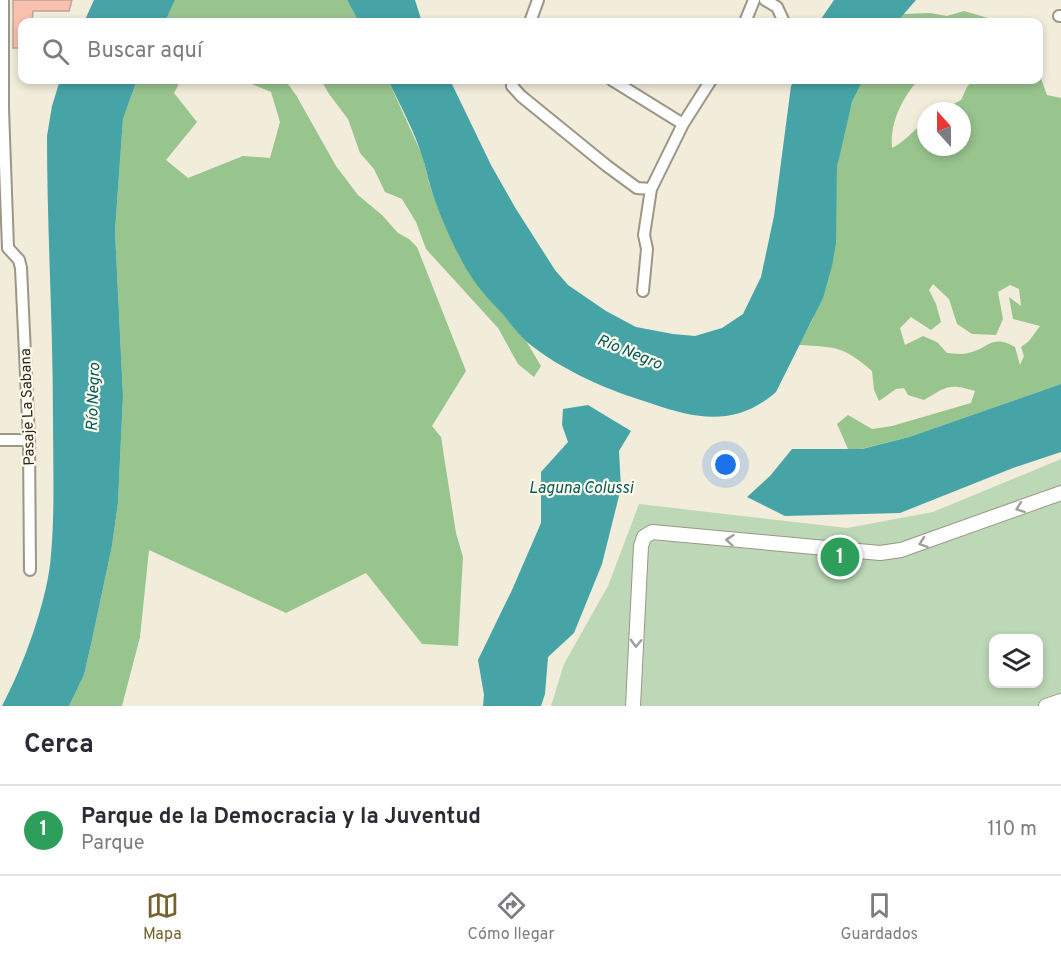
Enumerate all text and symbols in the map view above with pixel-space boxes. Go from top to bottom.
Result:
search box [18,18,1043,84]
icon: search [39,35,72,68]
text: Buscar aquí [87,38,203,65]
north arrow [917,102,971,156]
water label: Río Negro [594,331,665,375]
street label: Pasaje La Sabana [17,348,40,466]
water label: Río Negro [83,362,105,432]
your location [711,450,740,479]
water label: Laguna Colussi [529,479,634,499]
one-way arrow [1015,501,1026,513]
one-way arrow [725,534,735,547]
pin: 1 [820,534,860,580]
one-way arrow [918,535,929,548]
map controls [989,634,1043,688]
button: layers [989,634,1043,688]
one-way arrow [630,639,642,648]
text: Cerca [24,729,94,762]
text: Parque de la Democracia y la Juventud [81,804,481,831]
text: 1 [40,817,48,843]
text: 110 m [988,817,1037,843]
text: Parque [81,831,144,857]
tab: Mapa [143,889,182,945]
tab: Cómo llegar [468,889,555,945]
tab: Guardados [841,889,918,945]

